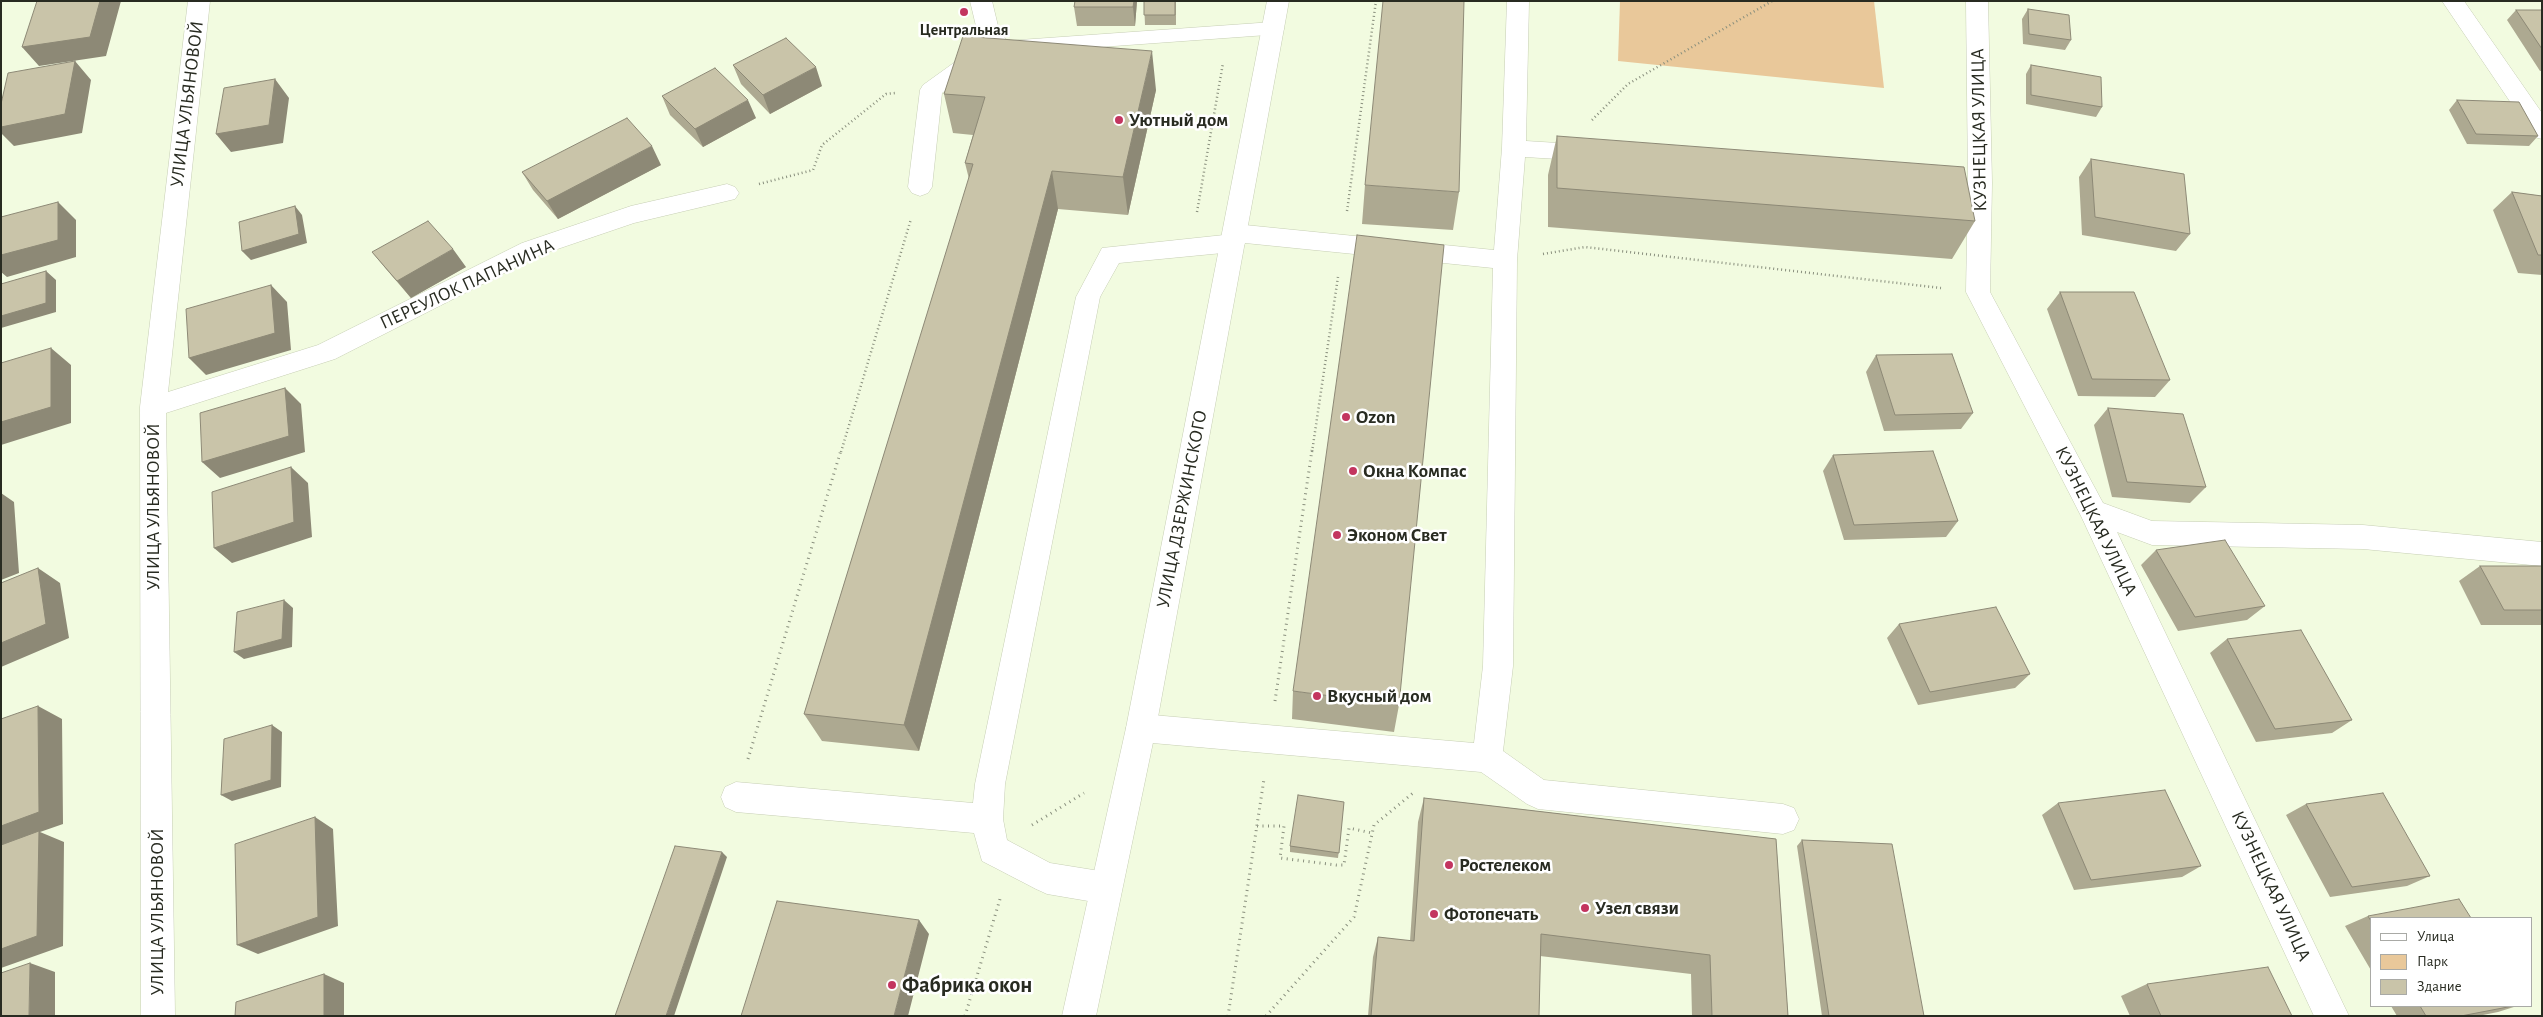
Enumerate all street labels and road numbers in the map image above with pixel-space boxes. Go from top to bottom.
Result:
street label: УЛИЦА УЛЬЯНОВОЙ [165,20,209,188]
street label: КУЗНЕЦКАЯ УЛИЦА [1966,48,1992,212]
street label: ПЕРЕУЛОК ПАПАНИНА [376,234,558,334]
street label: УЛИЦА ДЗЕРЖИНСКОГО [1152,408,1212,610]
street label: УЛИЦА УЛЬЯНОВОЙ [142,423,164,591]
street label: КУЗНЕЦКАЯ УЛИЦА [2050,443,2142,599]
street label: КУЗНЕЦКАЯ УЛИЦА [2226,807,2316,965]
street label: УЛИЦА УЛЬЯНОВОЙ [146,828,168,996]

